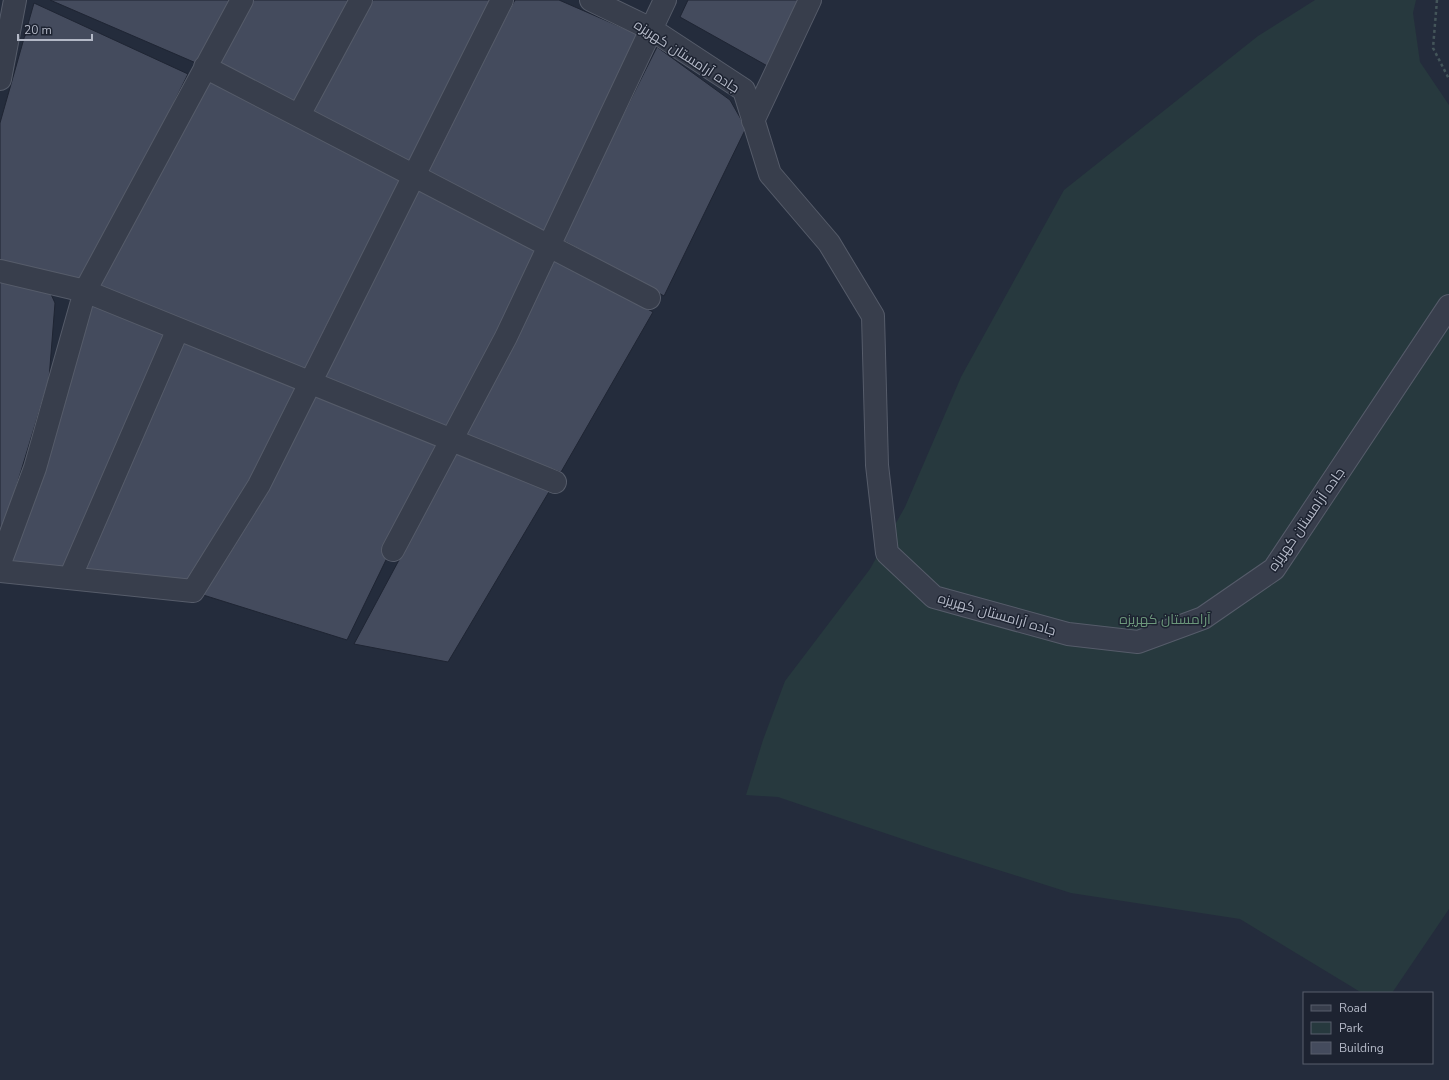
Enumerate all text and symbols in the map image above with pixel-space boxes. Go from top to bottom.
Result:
street label: جاده آرامستان کهریزه [630,15,743,98]
scale bar [18,16,92,42]
text: 20 m [24,22,52,38]
street label: جاده آرامستان کهریزه [1264,464,1349,575]
street label: جاده آرامستان کهریزه [936,589,1058,640]
park label: آرامستان کهریزه [1119,610,1211,629]
legend [1303,992,1433,1064]
text: Road [1339,1000,1367,1016]
text: Park [1339,1020,1364,1036]
text: Building [1339,1040,1384,1056]

